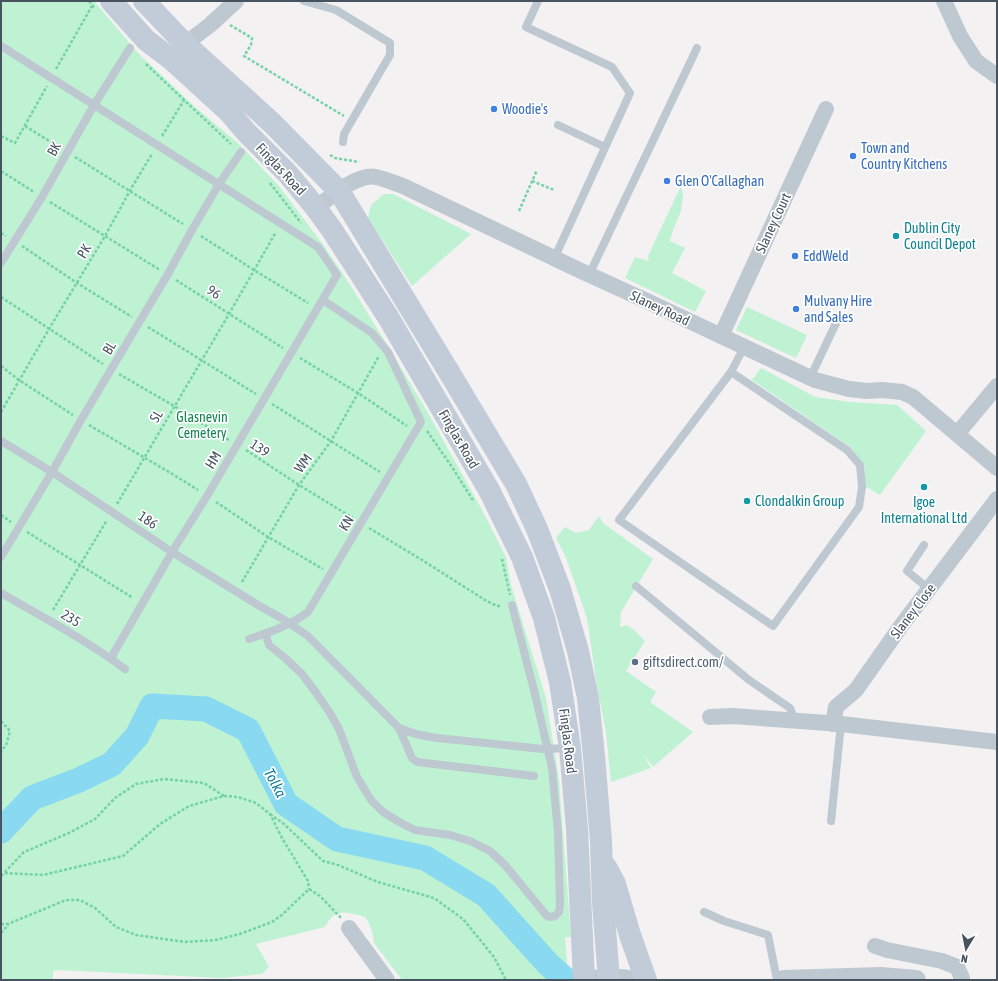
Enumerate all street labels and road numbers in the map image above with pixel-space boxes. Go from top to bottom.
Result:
street label: BK [44,139,64,159]
street label: Finglas Road [253,140,309,198]
street label: Slaney Court [752,190,794,256]
street label: PK [74,241,94,261]
street label: 96 [204,282,224,303]
street label: Slaney Road [628,287,692,329]
street label: BL [99,338,119,357]
street label: SL [146,407,166,425]
street label: Finglas Road [436,407,482,471]
street label: 139 [247,436,273,460]
street label: HM [202,448,224,472]
street label: WM [291,450,315,476]
street label: 186 [135,508,161,532]
street label: KN [335,512,357,534]
street label: Slaney Close [887,580,939,642]
street label: 235 [58,606,84,630]
street label: Finglas Road [556,708,580,774]

